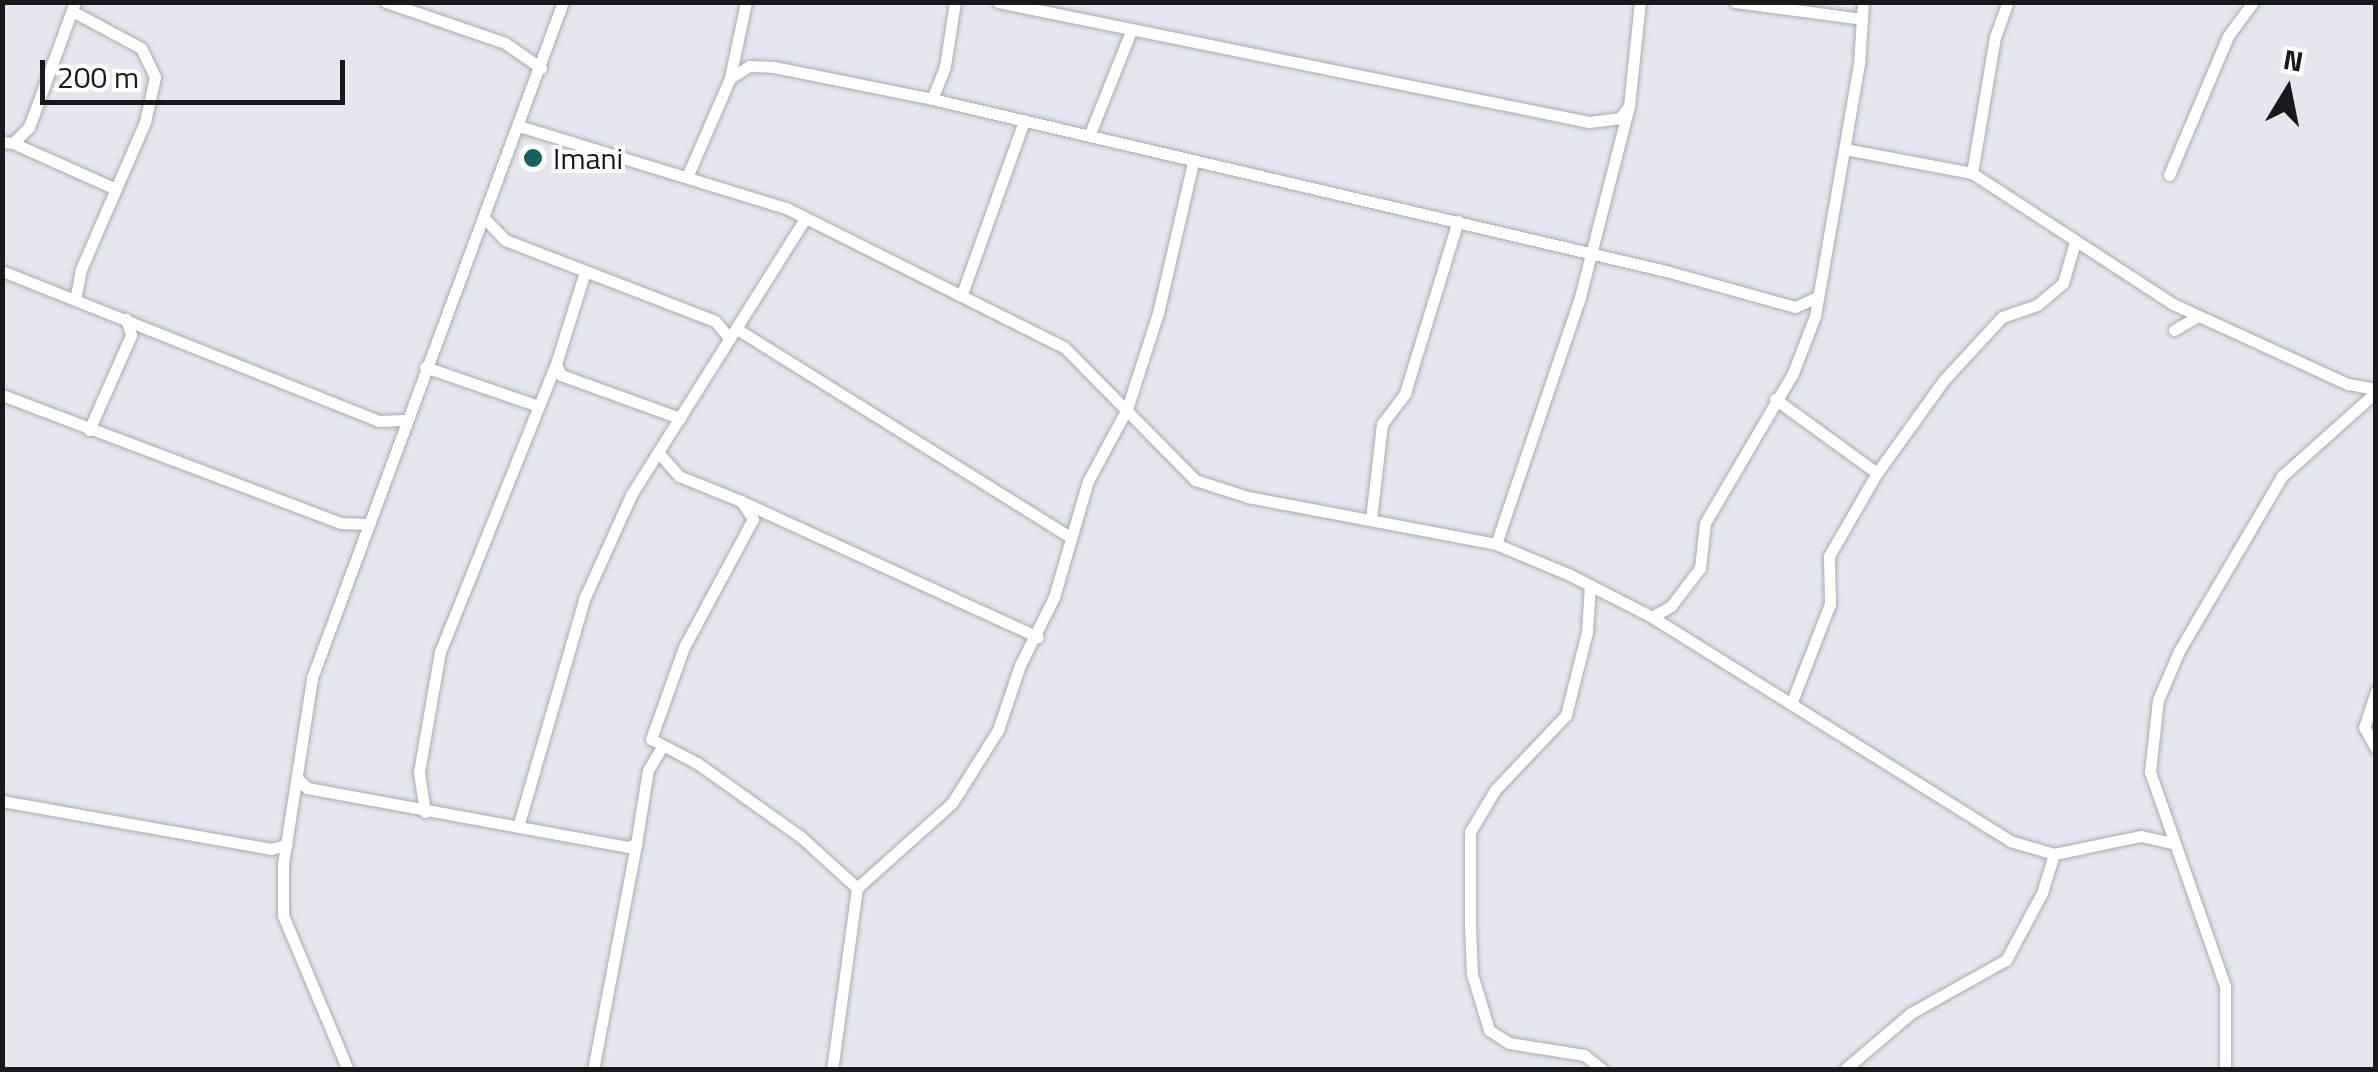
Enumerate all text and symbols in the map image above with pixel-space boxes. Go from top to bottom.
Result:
text: N [2280,37,2307,83]
scale bar [45,40,350,102]
north arrow [2238,40,2338,140]
text: 200 m [57,54,139,100]
place label: Imani [553,140,623,176]
marker: Imani [522,147,544,169]

